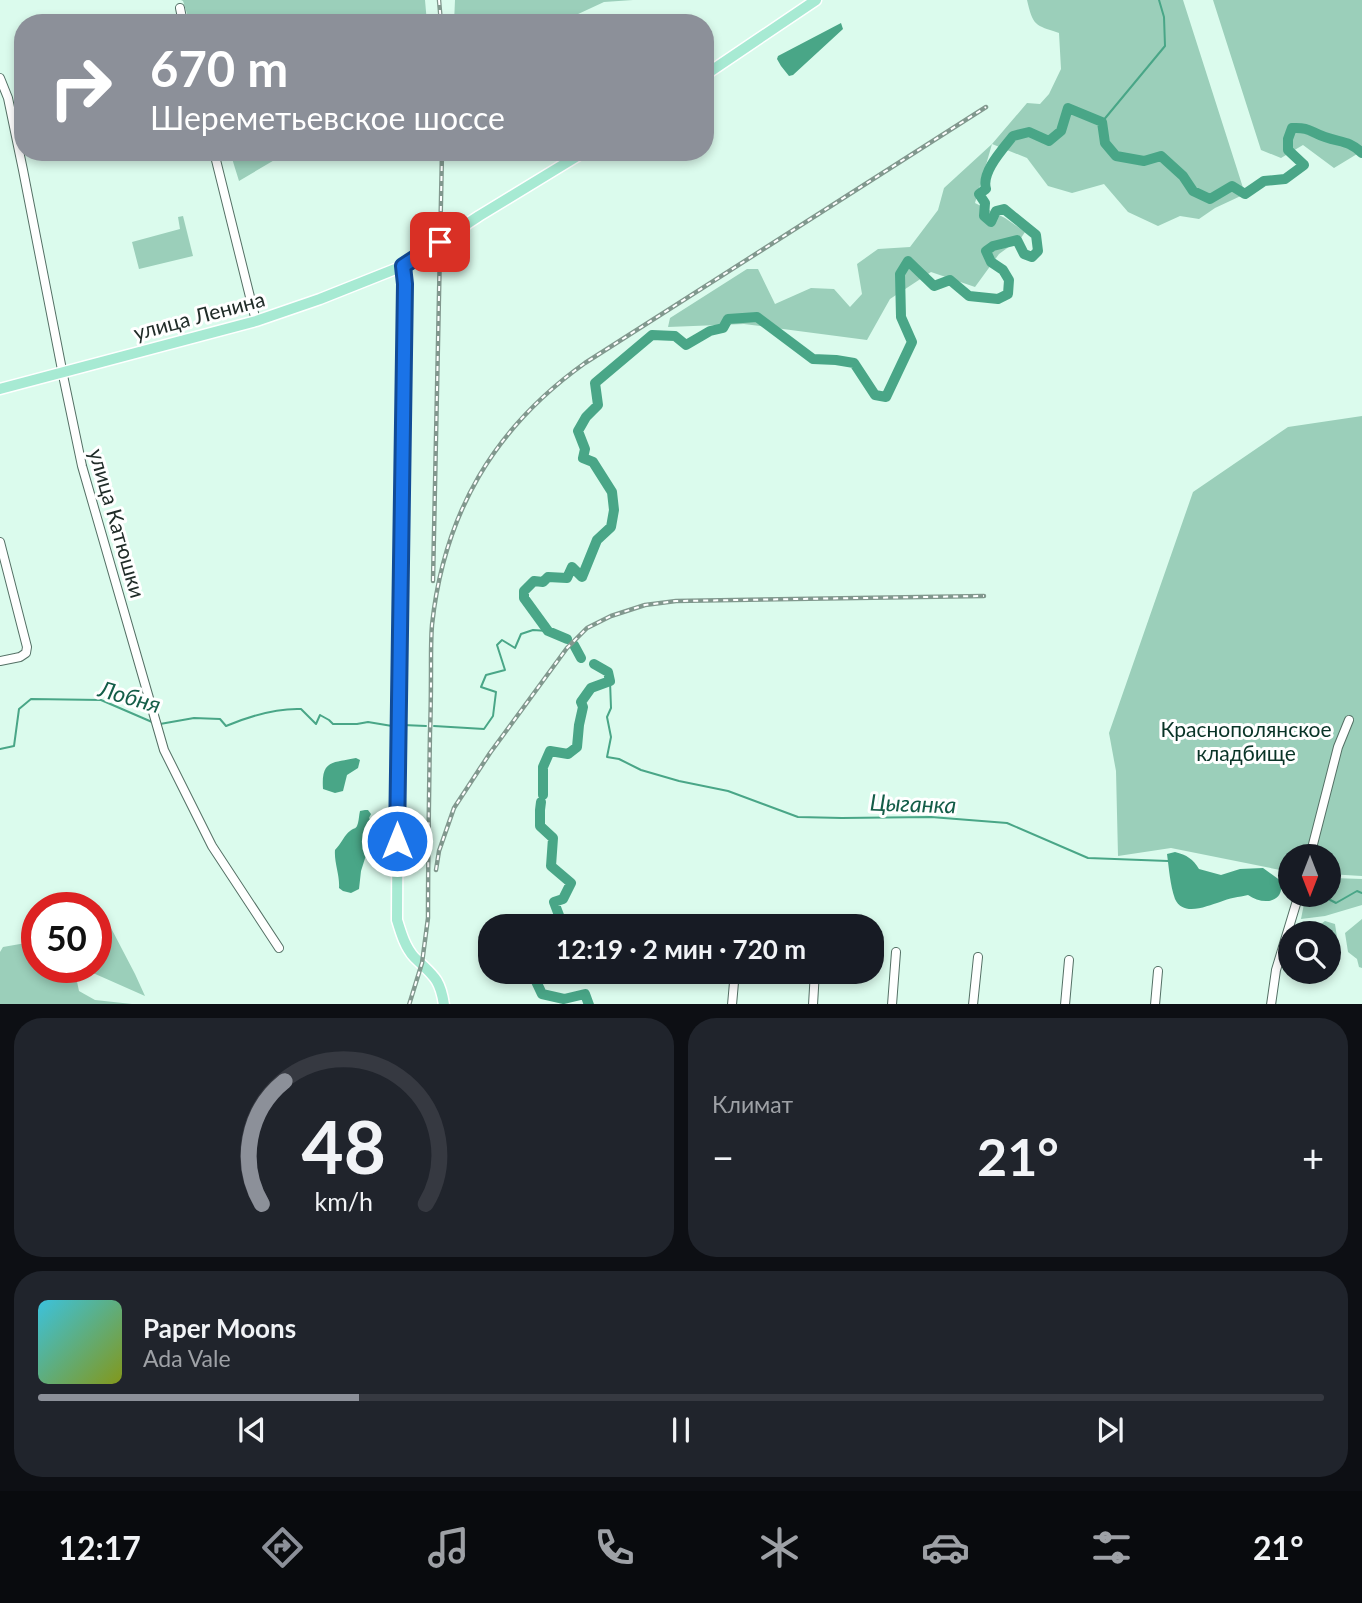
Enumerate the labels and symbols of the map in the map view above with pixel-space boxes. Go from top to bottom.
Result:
pin [410,212,470,272]
street label: улица Ленина [131,285,267,345]
street label: улица Катюшки [85,445,151,601]
water label: Лобня [95,674,164,718]
park label: Краснополянское кладбище [1160,716,1332,765]
water label: Цыганка [869,787,957,819]
position arrow [360,804,434,878]
north arrow [1278,844,1340,906]
speed limit sign: 50 [21,892,112,983]

